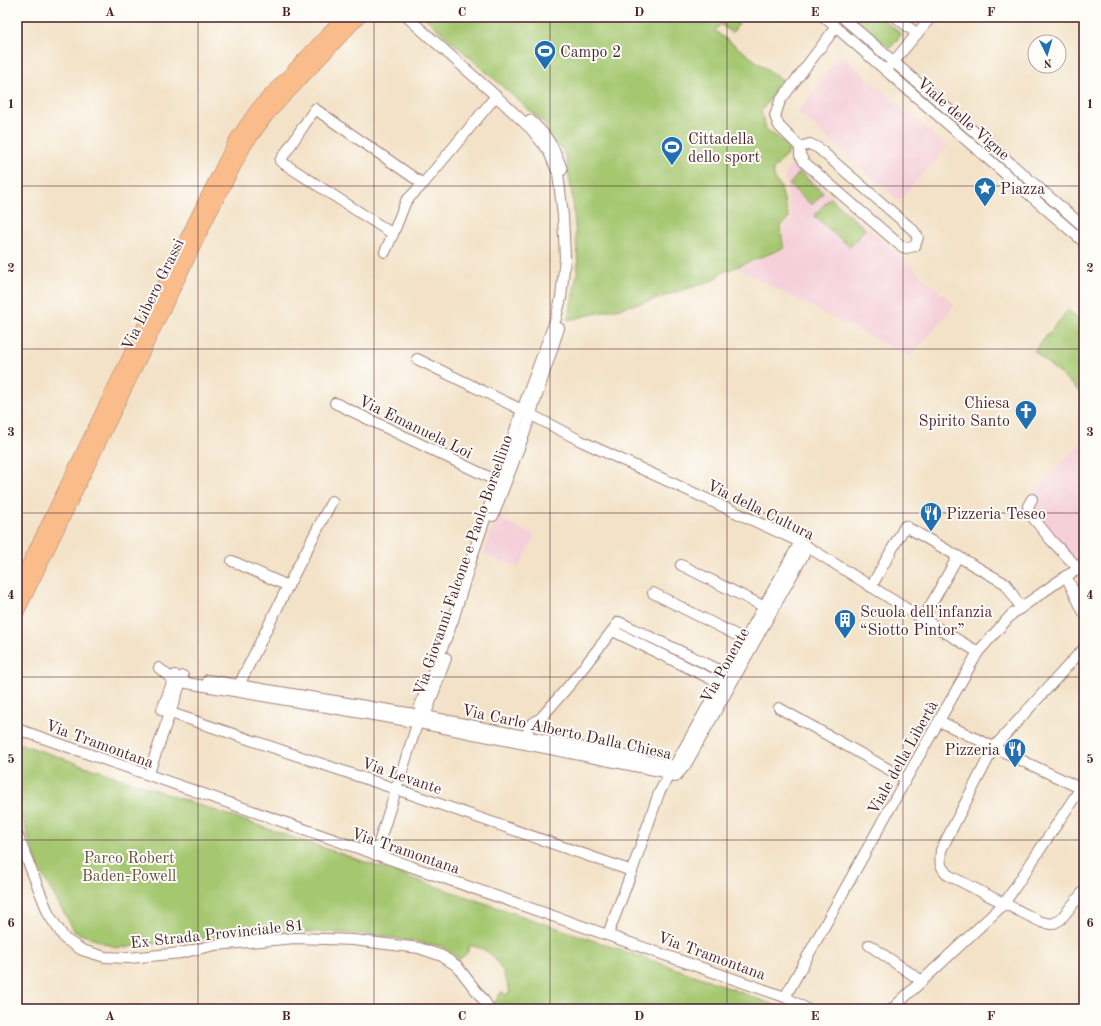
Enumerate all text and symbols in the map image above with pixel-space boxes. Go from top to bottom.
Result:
text: A [105,6,115,19]
text: B [281,6,291,19]
text: C [458,6,466,19]
text: D [634,6,644,19]
text: E [811,6,820,19]
text: F [987,6,996,19]
north arrow [1027,34,1067,74]
sports icon: Campo 2 [532,38,558,71]
place label: Campo 2 [560,45,621,61]
text: N [1042,57,1052,68]
street label: Viale delle Vigne [913,75,1012,164]
text: 1 [7,98,15,111]
text: 1 [1086,98,1094,111]
place label: Cittadella dello sport [688,132,760,166]
sports icon: Cittadella dello sport [659,134,685,167]
place icon: Piazza [972,175,998,208]
place label: Piazza [1000,182,1045,198]
street label: Via Libero Grassi [120,236,188,353]
text: 2 [7,262,15,275]
text: 2 [1086,262,1094,275]
street label: Via Emanuela Loi [356,393,474,462]
place label: Chiesa Spirito Santo [919,396,1010,430]
church icon: Chiesa Spirito Santo [1013,398,1039,431]
text: 3 [7,426,15,439]
text: 3 [1086,426,1094,439]
street label: Via Giovanni Falcone e Paolo Borsellino [412,433,516,698]
street label: Via della Cultura [704,478,816,544]
restaurant icon: Pizzeria Teseo [918,500,944,533]
place label: Pizzeria Teseo [946,507,1046,523]
text: 4 [7,589,15,602]
text: 4 [1086,589,1094,602]
place label: Scuola dell'infanzia “Siotto Pintor” [860,605,992,639]
building icon: Scuola dell'infanzia “Siotto Pintor” [832,607,858,640]
street label: Via Ponente [698,625,753,707]
street label: Viale della Libertà [866,698,942,818]
street label: Via Carlo Alberto Dalla Chiesa [460,703,673,763]
street label: Via Tramontana [43,718,155,772]
restaurant icon: Pizzeria [1002,736,1028,769]
place label: Pizzeria [945,743,1000,759]
text: 5 [7,753,15,766]
text: 5 [1086,753,1094,766]
street label: Via Levante [359,756,444,798]
street label: Via Tramontana [349,826,462,878]
park label: Parco Robert Baden-Powell [82,851,176,885]
text: 6 [7,917,15,930]
text: 6 [1086,917,1094,930]
street label: Ex Strada Provinciale 81 [130,918,305,952]
street label: Via Tramontana [655,930,767,984]
text: A [105,1010,115,1023]
text: B [281,1010,291,1023]
text: C [458,1010,466,1023]
text: D [634,1010,644,1023]
text: E [811,1010,820,1023]
text: F [987,1010,996,1023]

